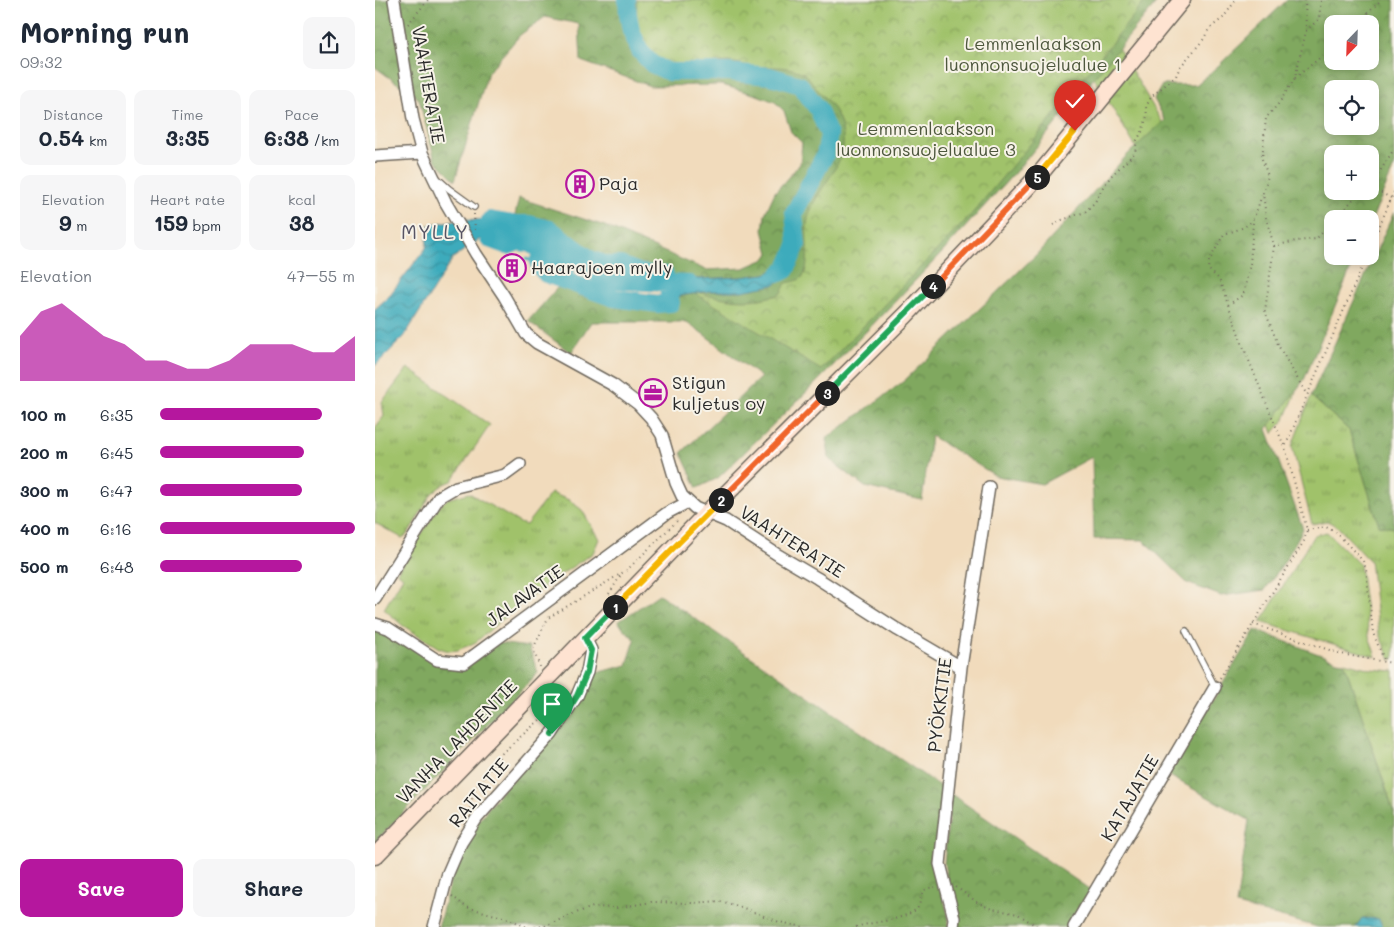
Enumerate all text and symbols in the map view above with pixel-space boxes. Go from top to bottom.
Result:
text: Morning run [20,14,189,50]
north arrow [1324,15,1379,70]
map controls [1324,15,1379,265]
button: share [303,17,355,69]
street label: VAAHTERATIE [407,24,451,146]
park label: Lemmenlaakson luonnonsuojelualue 1 [945,31,1121,76]
text: 09:32 [20,51,63,72]
pin [1054,80,1096,131]
button: locate [1324,80,1379,135]
icon: check [1061,87,1089,115]
text: Distance [43,105,103,124]
text: Time [172,105,203,124]
text: Pace [285,105,319,124]
park label: Lemmenlaakson luonnonsuojelualue 3 [836,116,1016,161]
text: 0.54 [39,124,84,151]
text: 3:35 [165,124,210,151]
text: 6:38 [264,124,309,151]
text: km [84,131,107,150]
text: /km [309,131,340,150]
button: + [1324,145,1379,200]
pin: 5 [1025,164,1049,190]
text: 5 [1033,168,1042,187]
building icon: Paja [565,169,595,199]
place label: Paja [599,171,638,195]
text: Elevation [42,190,105,209]
text: Heart rate [150,190,225,209]
text: kcal [288,190,316,209]
text: 9 [59,209,72,236]
text: 159 [154,209,188,236]
text: 38 [289,209,315,236]
button: − [1324,210,1379,265]
text: m [72,216,87,235]
text: bpm [188,216,221,235]
district label: MYLLY [401,218,469,244]
building icon: Haarajoen mylly [497,253,527,283]
place label: Haarajoen mylly [531,255,672,279]
text: Elevation [20,265,92,286]
text: 47–55 m [287,265,355,286]
pin: 4 [921,274,945,298]
text: 4 [929,277,938,296]
place label: Stigun kuljetus oy [672,370,765,415]
office icon: Stigun kuljetus oy [638,378,668,408]
pin: 3 [815,380,839,406]
text: 3 [823,384,832,403]
text: 100 m [20,404,66,425]
text: 6:35 [100,404,133,425]
text: 200 m [20,442,68,463]
text: 6:45 [100,442,133,463]
text: 300 m [20,480,69,501]
text: 6:47 [100,480,133,501]
pin: 2 [709,488,733,512]
text: 2 [718,491,725,510]
street label: VAAHTERATIE [736,499,849,583]
text: 400 m [20,518,69,539]
text: 6:16 [100,518,131,539]
text: 500 m [20,556,68,577]
text: 6:48 [100,556,134,577]
street label: JALAVATIE [480,559,568,632]
pin: 1 [603,594,627,620]
text: 1 [612,598,619,617]
street label: PYÖKKITIE [921,656,957,753]
street label: VANHA LAHDENTIE [390,674,522,809]
pin [531,683,573,734]
icon: arrive [538,690,566,718]
street label: KATAJATIE [1095,750,1164,845]
street label: RAITATIE [443,753,514,832]
button: Save [20,859,183,917]
button: Share [193,859,355,917]

